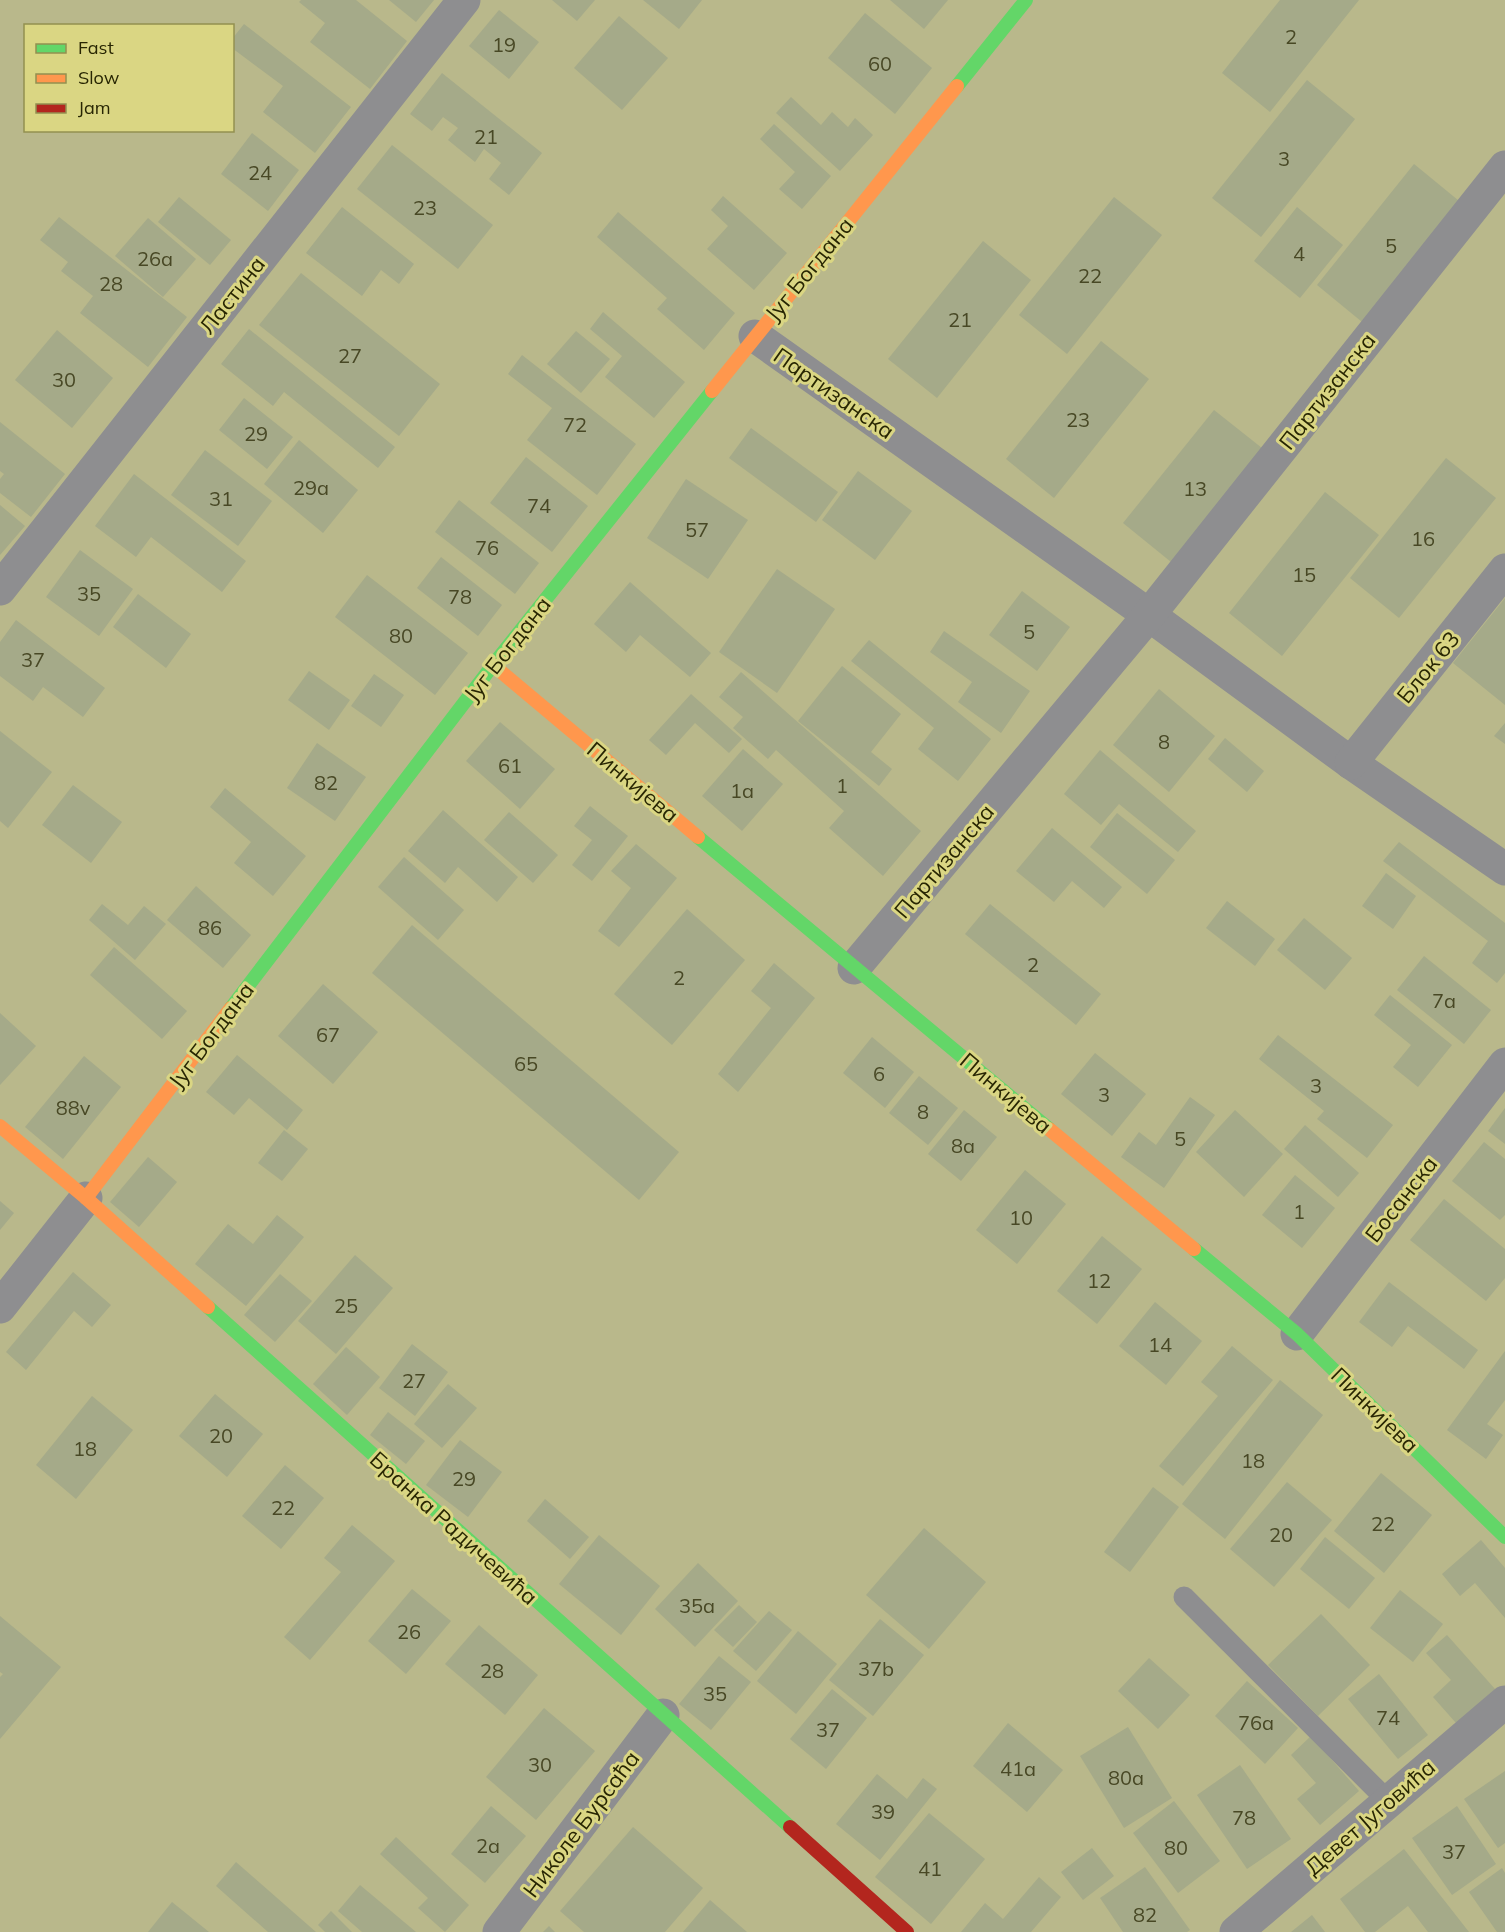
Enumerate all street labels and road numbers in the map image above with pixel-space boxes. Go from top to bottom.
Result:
street label: Југ Богдана [759,211,859,327]
street label: Ластина [193,251,271,339]
street label: Партизанска [1273,327,1381,455]
street label: Партизанска [768,341,900,445]
street label: Југ Богдана [457,591,557,707]
street label: Блок 63 [1391,625,1465,709]
street label: Пинкијева [581,735,685,829]
street label: Партизанска [888,798,1000,924]
street label: Југ Богдана [162,976,260,1094]
street label: Пинкијева [954,1046,1058,1140]
street label: Босанска [1359,1150,1443,1248]
street label: Пинкијева [1325,1361,1425,1459]
street label: Бранка Радичевића [364,1445,544,1611]
street label: Николе Бурсаћа [517,1745,645,1903]
street label: Девет Југовића [1299,1753,1441,1881]

